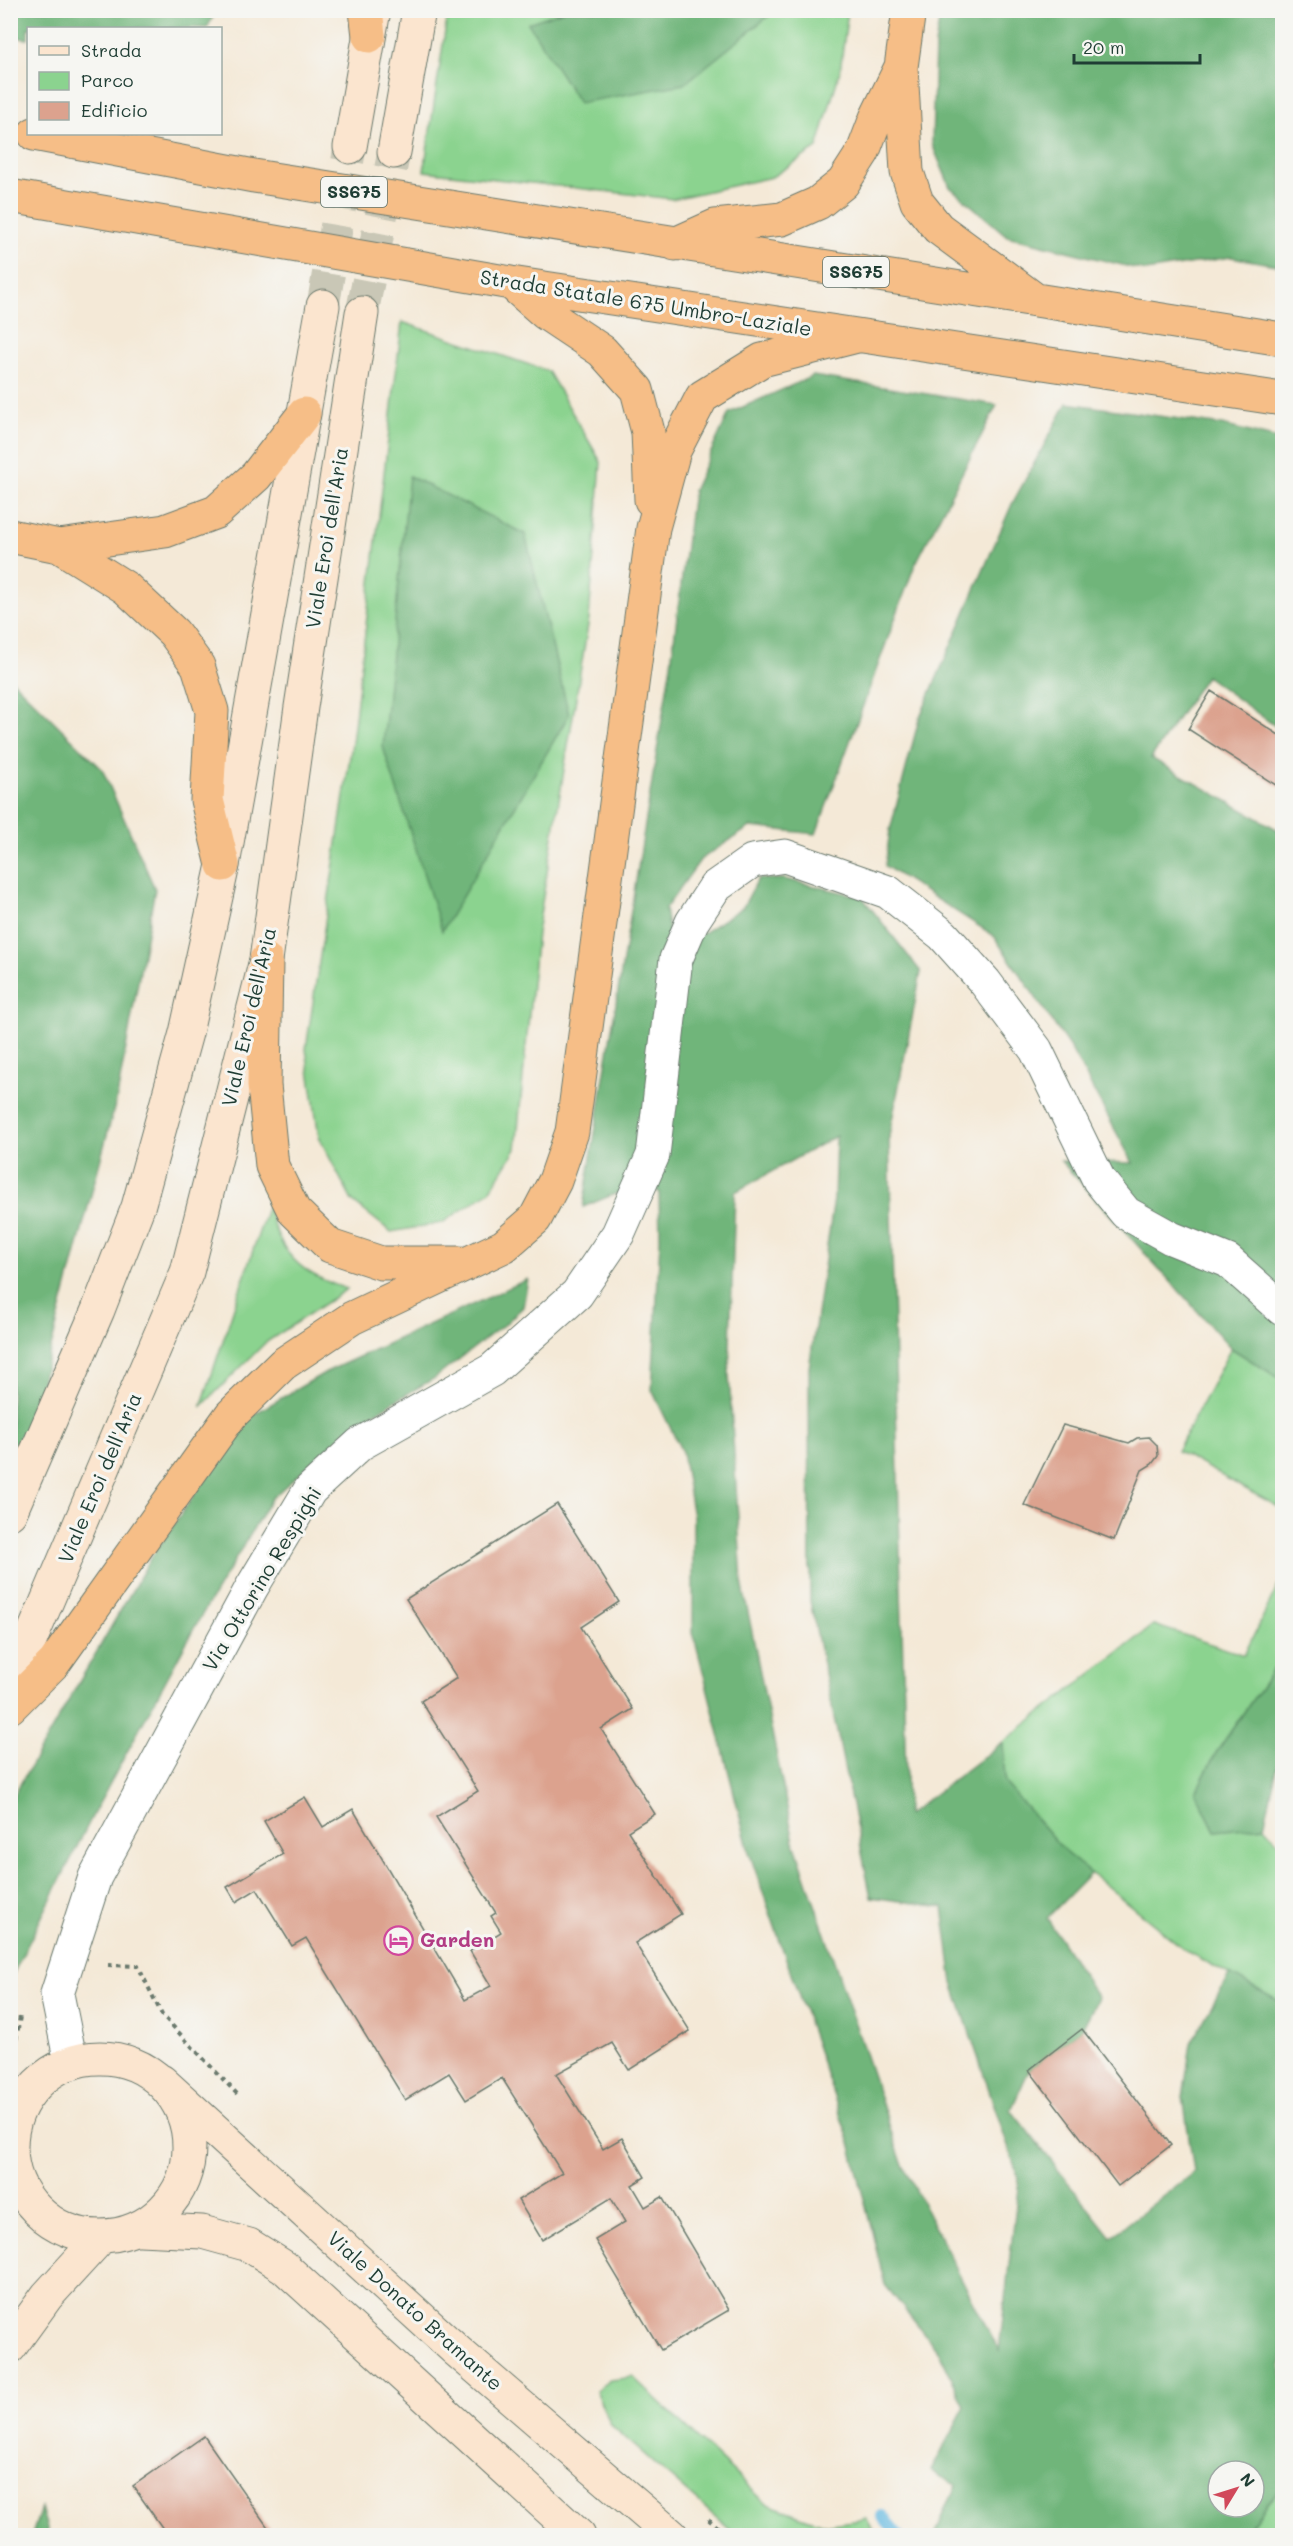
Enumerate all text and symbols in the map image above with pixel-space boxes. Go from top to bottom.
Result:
legend [27,27,222,135]
scale bar [1074,27,1200,65]
text: 20 m [1083,35,1124,59]
text: Strada [81,38,142,62]
text: Parco [81,68,134,92]
text: Edificio [81,98,148,122]
road number: SS675 [321,177,387,207]
road number: SS675 [823,257,889,287]
street label: Strada Statale 675 Umbro-Laziale [478,263,814,341]
street label: Viale Eroi dell'Aria [299,445,353,630]
street label: Viale Eroi dell'Aria [215,925,281,1109]
street label: Viale Eroi dell'Aria [51,1388,147,1567]
street label: Via Ottorino Respighi [196,1481,327,1676]
hotel icon: Garden [383,1924,415,1956]
place label: Garden [420,1926,494,1952]
street label: Viale Donato Bramante [323,2225,509,2396]
north arrow [1206,2459,1266,2519]
text: N [1236,2468,1260,2491]

